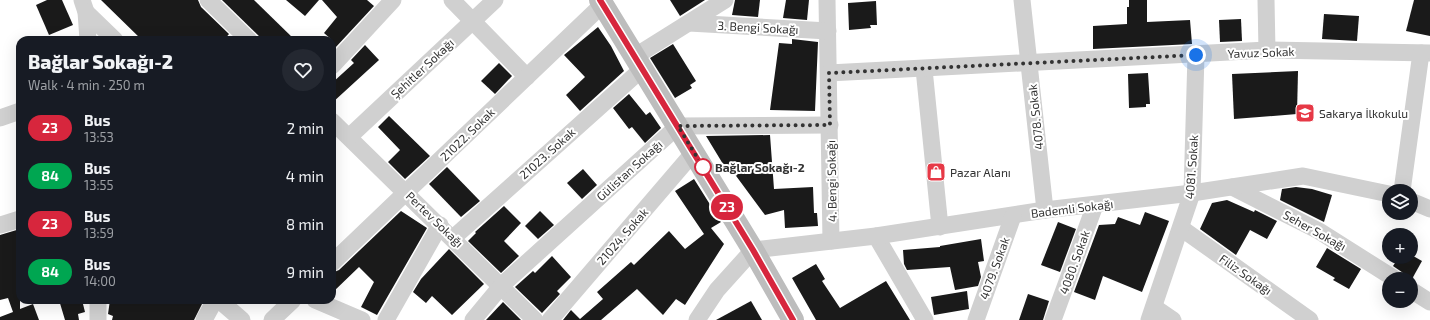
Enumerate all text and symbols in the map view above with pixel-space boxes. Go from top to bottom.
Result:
street label: 3. Bengi Sokağı [717,18,799,36]
street label: Şehitler Sokağı [388,35,458,102]
street label: Yavuz Sokak [1227,44,1295,60]
your location [1186,45,1206,65]
button: heart [282,49,324,91]
text: Bağlar Sokağı-2 [28,50,173,73]
text: Walk · 4 min · 250 m [28,77,145,93]
street label: 4078. Sokak [1025,84,1045,150]
school or university icon: Sakarya İlkokulu [1294,102,1316,124]
street label: 21022. Sokak [437,105,497,163]
place label: Sakarya İlkokulu [1319,106,1408,120]
text: Bus [84,111,110,129]
text: 23 [42,119,58,136]
text: 2 min [287,119,324,137]
street label: 21023. Sokak [516,124,578,182]
text: 13:53 [84,129,114,145]
street label: 4081. Sokak [1182,134,1200,200]
street label: Gülistan Sokağı [593,137,665,203]
street label: 4. Bengi Sokağı [823,140,839,222]
marker: Bağlar Sokağı-2 [694,158,712,176]
text: Bus [84,159,110,177]
place label: Bağlar Sokağı-2 [715,160,805,174]
shop icon: Pazar Alanı [925,161,947,183]
place label: Pazar Alanı [950,165,1011,179]
text: 84 [41,167,59,184]
text: 4 min [286,167,324,185]
text: 13:55 [84,177,113,193]
map controls [1382,184,1418,308]
button: layers [1382,184,1418,220]
street label: Pertev Sokağı [404,188,466,250]
line badge: 23 [709,194,745,220]
street label: Bademli Sokağı [1030,196,1114,220]
text: 23 [719,198,735,215]
street label: 21024. Sokak [594,205,650,267]
text: Bus [84,207,110,225]
street label: Seher Sokağı [1281,207,1349,253]
text: 23 [42,215,58,232]
text: 8 min [286,215,324,233]
text: 13:59 [84,225,114,241]
street label: 4080. Sokak [1056,228,1092,296]
button: + [1382,228,1418,264]
street label: 4079. Sokak [976,235,1012,301]
street label: Filiz Sokağı [1217,251,1275,297]
text: Bus [84,255,110,273]
text: 84 [41,263,59,280]
text: 9 min [286,263,324,281]
button: − [1382,272,1418,308]
text: 14:00 [84,273,116,289]

